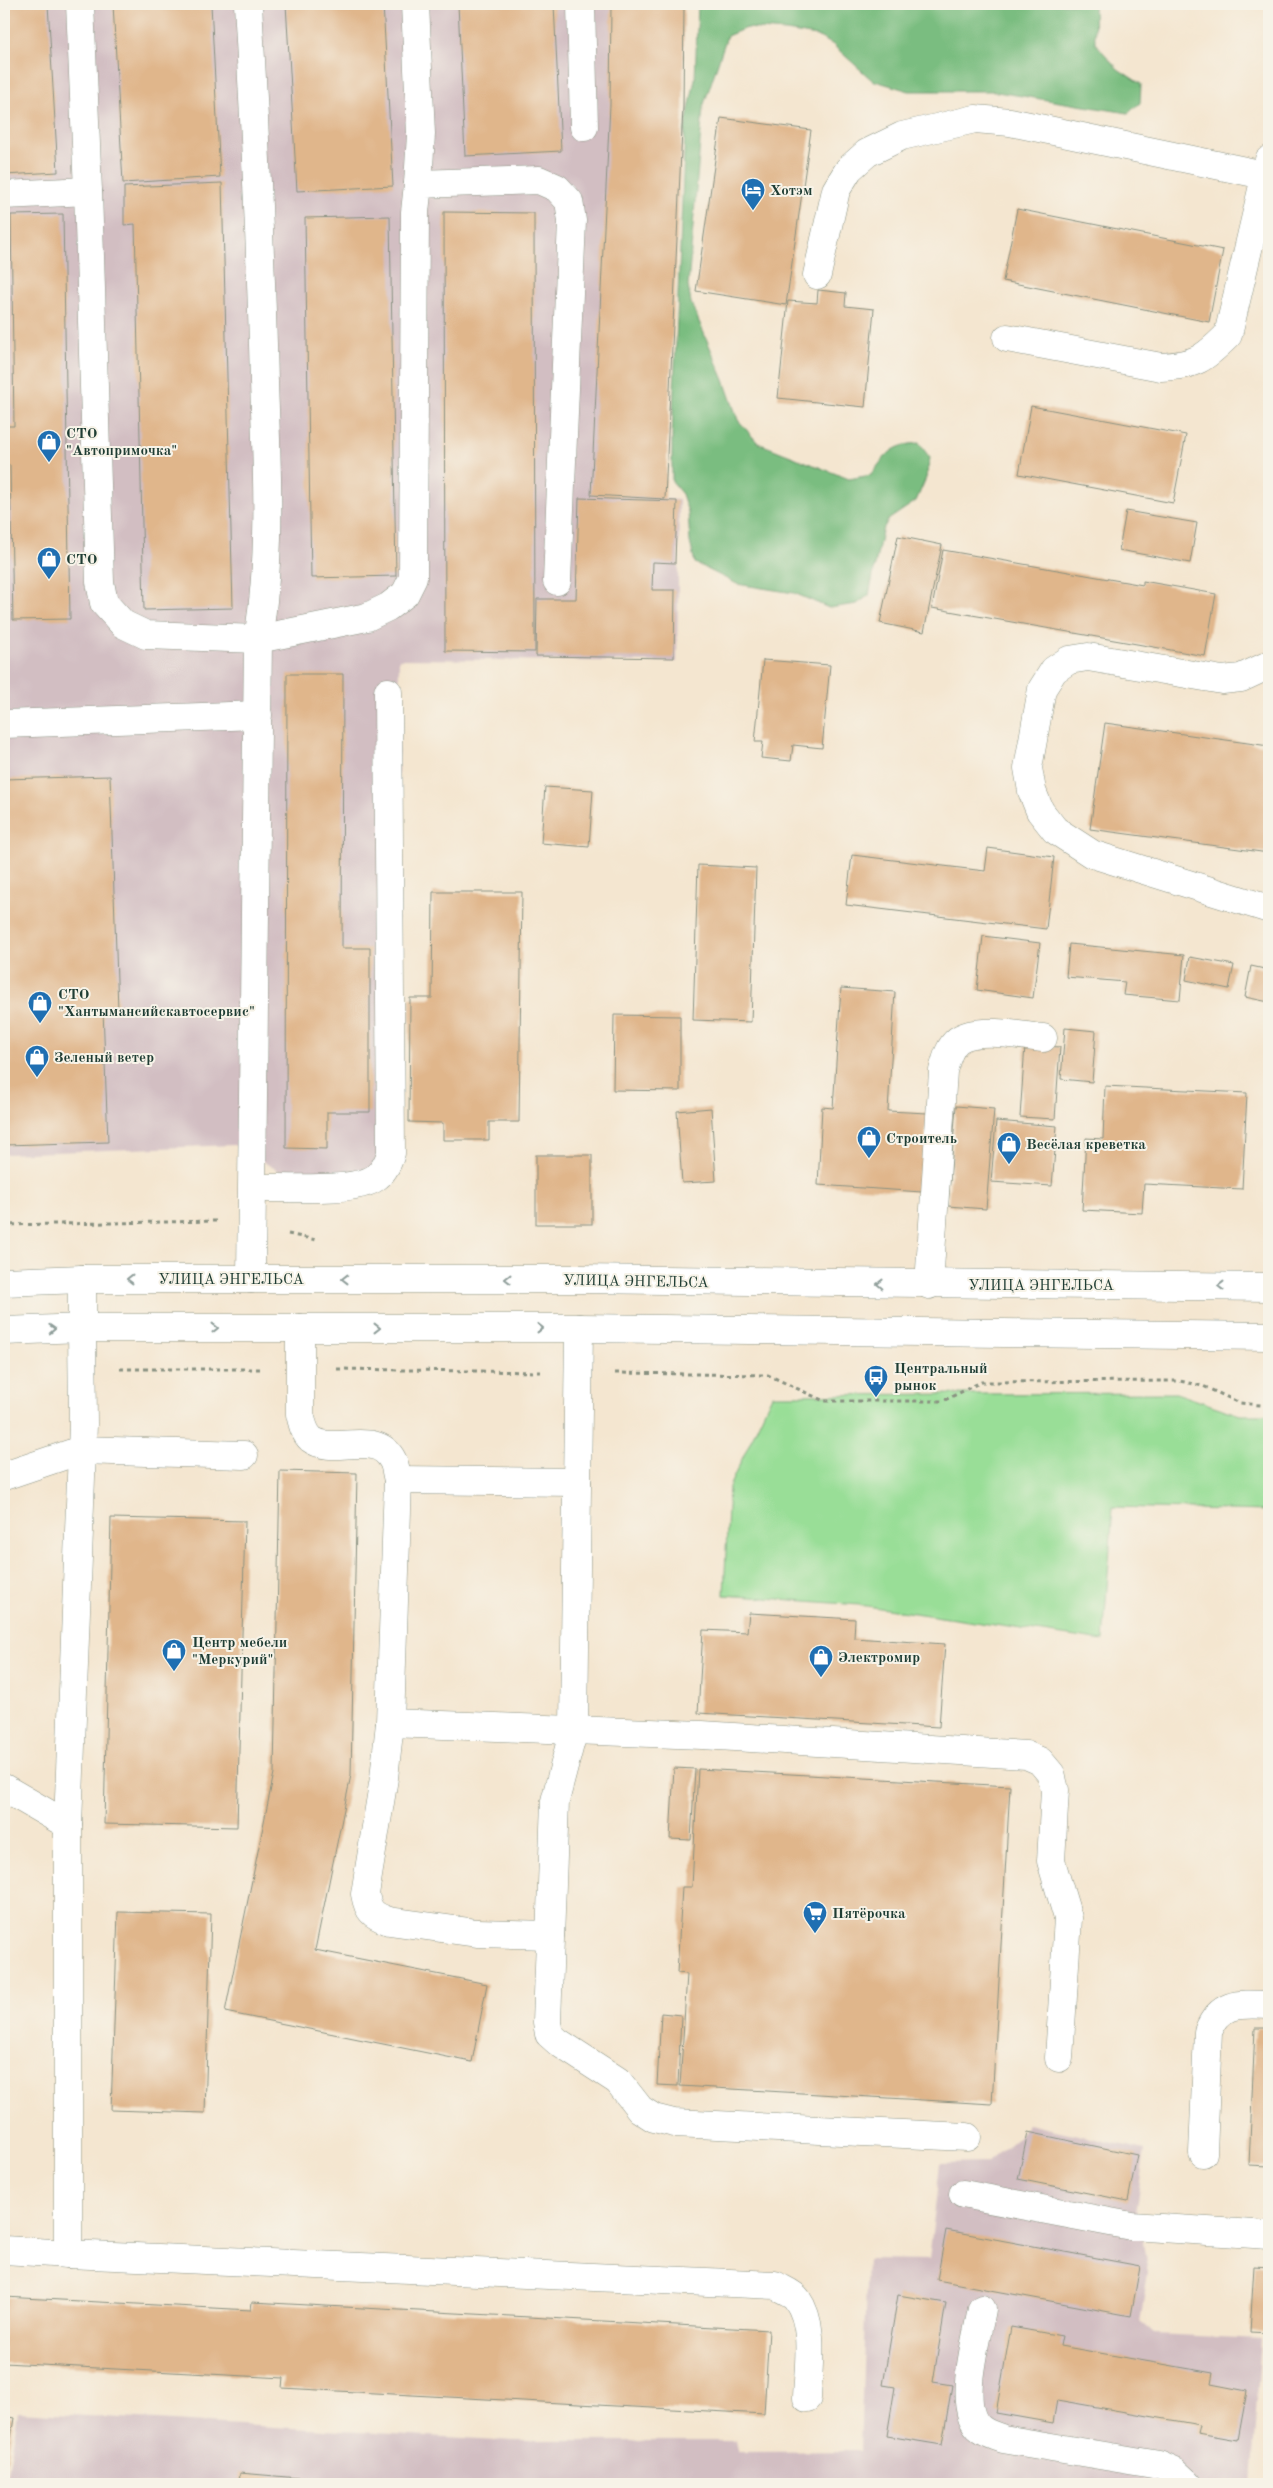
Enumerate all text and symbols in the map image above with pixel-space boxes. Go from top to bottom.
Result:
hotel icon: Хотэм [740,177,766,211]
place label: Хотэм [770,184,813,199]
place label: СТО "Автопримочка" [66,427,177,459]
shop icon: СТО "Автопримочка" [36,429,62,463]
shop icon: СТО [36,546,62,580]
place label: СТО [66,553,97,568]
place label: СТО "Хантымансийскавтосервис" [58,988,255,1020]
shop icon: СТО "Хантымансийскавтосервис" [27,990,53,1024]
shop icon: Зеленый ветер [24,1044,50,1078]
place label: Зеленый ветер [54,1051,154,1066]
shop icon: Строитель [856,1125,882,1159]
shop icon: Весёлая креветка [996,1131,1022,1165]
place label: Строитель [886,1132,957,1147]
place label: Весёлая креветка [1026,1138,1146,1153]
street label: УЛИЦА ЭНГЕЛЬСА [158,1273,304,1288]
one-way arrow [126,1274,134,1284]
one-way arrow [341,1274,348,1284]
one-way arrow [503,1274,511,1284]
street label: УЛИЦА ЭНГЕЛЬСА [563,1274,709,1291]
one-way arrow [876,1279,884,1289]
street label: УЛИЦА ЭНГЕЛЬСА [968,1279,1114,1294]
one-way arrow [1216,1281,1224,1291]
one-way arrow [212,1323,219,1333]
one-way arrow [374,1323,382,1333]
one-way arrow [536,1323,544,1333]
one-way arrow [49,1324,57,1335]
place label: Центральный рынок [894,1362,987,1394]
bus stop icon: Центральный рынок [863,1364,889,1398]
place label: Центр мебели "Меркурий" [192,1636,287,1668]
shop icon: Центр мебели "Меркурий" [161,1638,187,1672]
shop icon: Электромир [808,1644,834,1678]
place label: Электромир [838,1651,920,1666]
supermarket icon: Пятёрочка [802,1900,828,1934]
place label: Пятёрочка [832,1907,906,1922]

